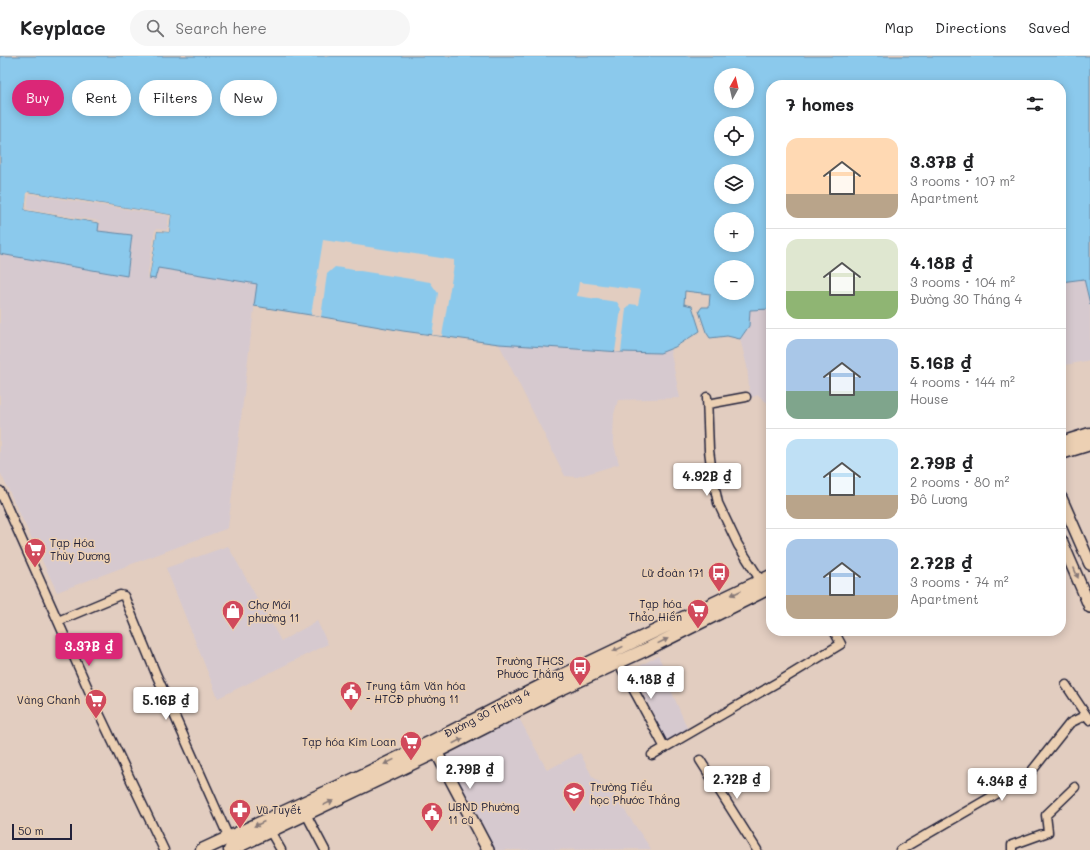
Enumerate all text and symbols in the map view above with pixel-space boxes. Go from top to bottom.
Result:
search box [130,10,410,46]
text: Keyplace [20,15,106,40]
icon: search [144,17,166,39]
text: Search here [176,18,267,38]
text: Map [885,18,913,37]
text: Directions [935,18,1006,37]
text: Saved [1028,18,1070,37]
north arrow [714,68,754,108]
map controls [714,68,754,300]
chip: Buy [12,80,64,116]
chip: Rent [72,80,131,116]
chip: Filters [139,80,212,116]
chip: New [220,80,277,116]
text: 7 homes [786,93,854,115]
icon: filters [1024,93,1046,115]
button: locate [714,116,754,156]
text: 3.37B ₫ [910,150,974,172]
icon: home [818,154,866,202]
button: layers [714,164,754,204]
text: 3 rooms · 107 m² [910,172,1015,189]
text: Apartment [910,189,979,206]
button: + [714,212,754,252]
text: 4.18B ₫ [910,251,973,273]
icon: home [818,255,866,303]
button: − [714,260,754,300]
text: 3 rooms · 104 m² [910,273,1015,290]
text: Đường 30 Tháng 4 [910,290,1022,307]
text: 5.16B ₫ [910,351,972,373]
icon: home [818,355,866,403]
text: 4 rooms · 144 m² [910,373,1015,390]
text: House [910,390,948,407]
text: 2.79B ₫ [910,451,974,473]
icon: home [818,455,866,503]
pin: 4.92B ₫ [670,463,744,497]
text: 4.92B ₫ [682,467,732,484]
text: 2 rooms · 80 m² [910,473,1009,490]
text: Đô Lương [910,490,968,507]
place label: Tạp Hóa Thùy Dương [50,535,110,563]
supermarket icon: Tạp Hóa Thùy Dương [22,536,48,569]
text: 2.72B ₫ [910,551,973,573]
icon: home [818,555,866,603]
bus stop icon: Lữ đoàn 171 [706,560,732,593]
place label: Lữ đoàn 171 [642,565,704,580]
one-way arrow [1073,568,1079,580]
text: 3 rooms · 74 m² [910,573,1009,590]
one-way arrow [730,590,742,596]
text: Apartment [910,590,979,607]
place label: Tạp hóa Thảo Hiền [629,596,682,624]
place label: Chợ Mới phường 11 [248,597,299,625]
supermarket icon: Tạp hóa Thảo Hiền [685,597,711,630]
shop icon: Chợ Mới phường 11 [220,598,246,631]
pin: 3.37B ₫ [52,633,126,667]
text: 3.37B ₫ [64,637,114,654]
one-way arrow [657,638,669,644]
one-way arrow [613,646,624,652]
place label: Trường THCS Phước Thắng [496,653,564,681]
bus stop icon: Trường THCS Phước Thắng [567,654,593,687]
pin: 4.18B ₫ [614,666,688,700]
text: 4.18B ₫ [627,670,675,687]
place label: Trung tâm Văn hóa - HTCĐ phường 11 [366,678,466,706]
public building icon: Trung tâm Văn hóa - HTCĐ phường 11 [338,679,364,712]
street label: Đường 30 Tháng 4 [441,684,533,741]
supermarket icon: Vàng Chanh [83,687,109,720]
pin: 5.16B ₫ [129,687,203,721]
text: 5.16B ₫ [142,691,190,708]
place label: Vàng Chanh [17,692,80,707]
supermarket icon: Tạp hóa Kim Loan [398,729,424,762]
place label: Tạp hóa Kim Loan [302,734,396,749]
one-way arrow [452,738,464,744]
pin: 2.79B ₫ [433,756,507,790]
one-way arrow [383,759,395,765]
text: 2.79B ₫ [446,760,494,777]
pin: 2.72B ₫ [700,766,774,800]
pin: 4.34B ₫ [965,768,1039,802]
text: 2.72B ₫ [713,770,761,787]
text: 4.34B ₫ [977,772,1027,789]
place label: Trường Tiểu học Phước Thắng [590,779,680,807]
school or university icon: Trường Tiểu học Phước Thắng [561,780,587,813]
pharmacy icon: Vũ Tuyết [227,797,253,830]
place label: UBND Phường 11 cũ [448,799,519,827]
one-way arrow [323,800,334,806]
public building icon: UBND Phường 11 cũ [419,800,445,833]
place label: Vũ Tuyết [256,802,302,817]
one-way arrow [253,821,265,827]
scale bar [12,822,72,841]
text: 50 m [18,823,44,838]

